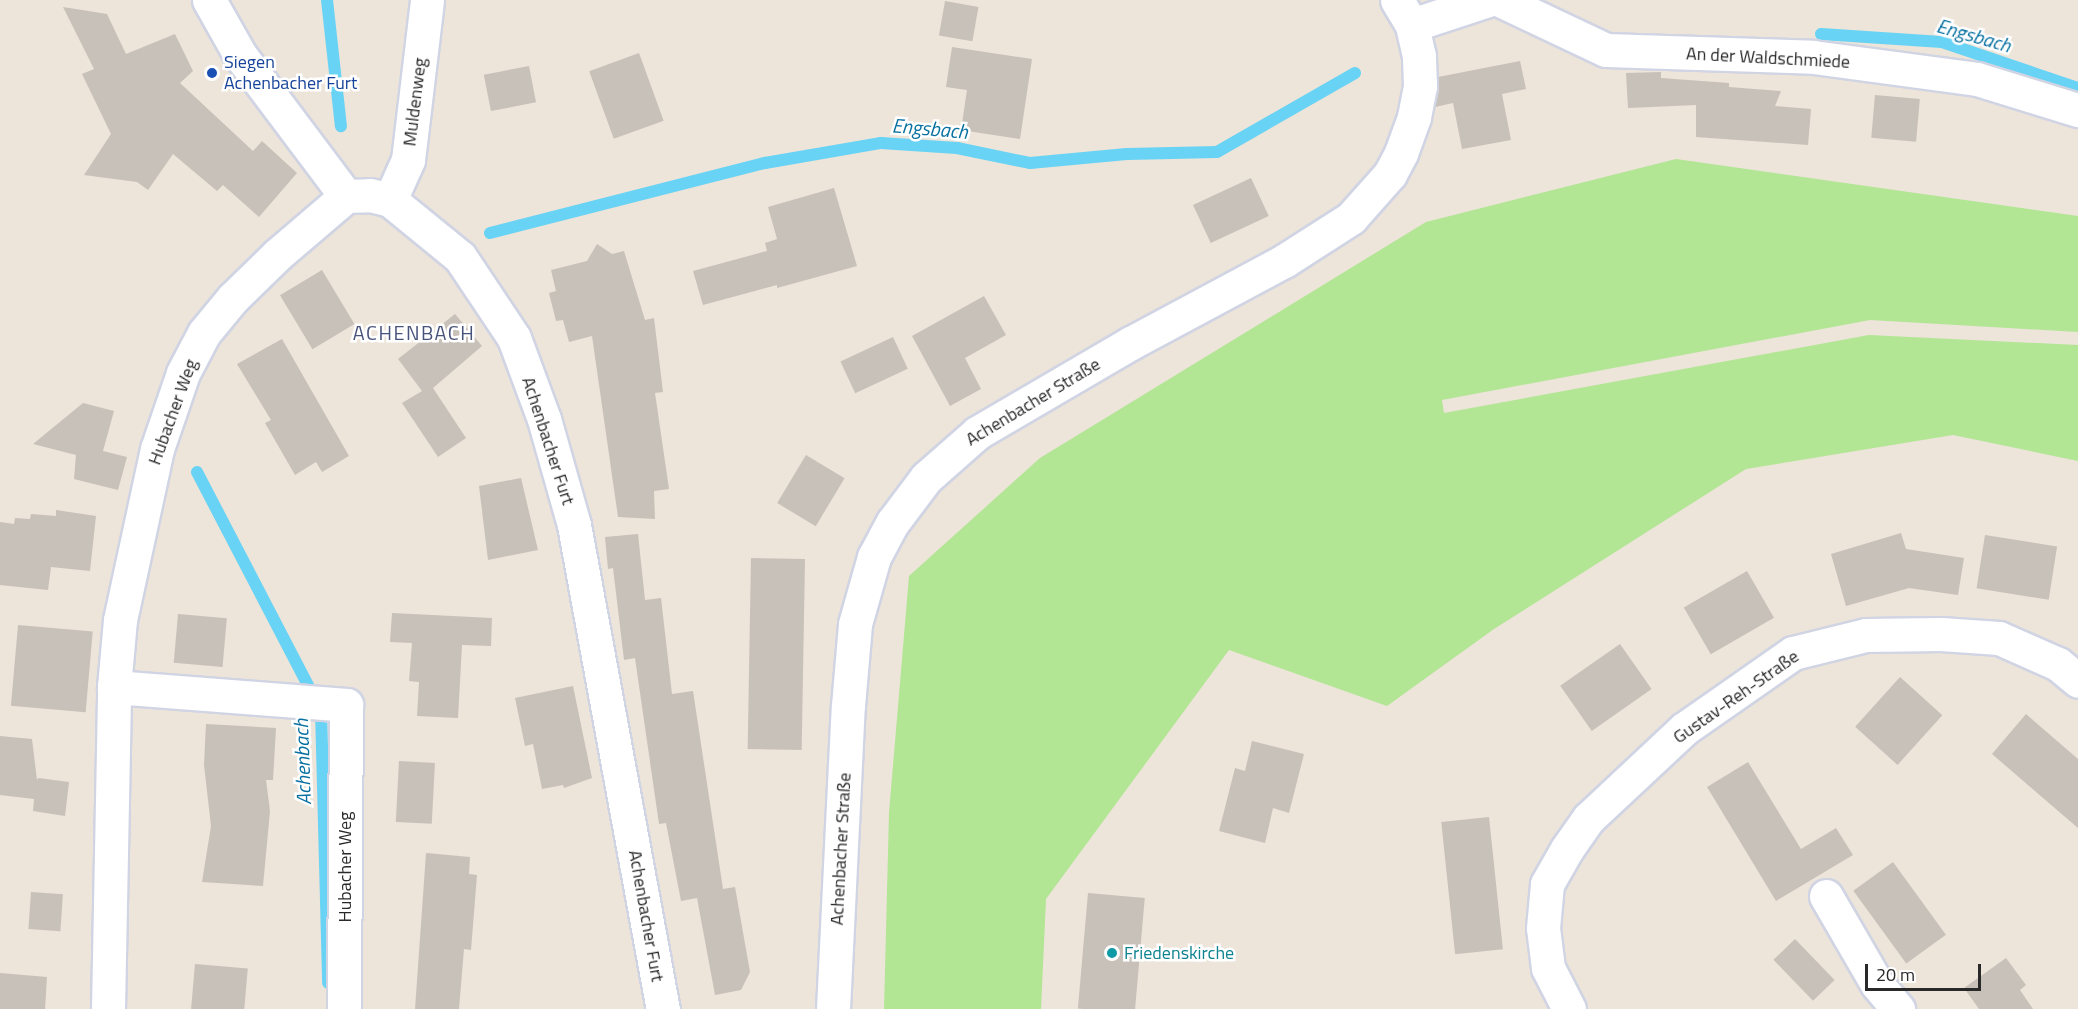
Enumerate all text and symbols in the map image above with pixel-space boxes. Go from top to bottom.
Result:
water label: Engsbach [1934,13,2014,57]
street label: An der Waldschmiede [1685,43,1851,73]
place label: Siegen Achenbacher Furt [224,52,357,94]
street label: Muldenweg [399,57,431,147]
marker: Siegen Achenbacher Furt [205,66,219,80]
water label: Engsbach [891,113,969,143]
district label: ACHENBACH [353,320,475,344]
street label: Achenbacher Straße [962,353,1104,451]
street label: Hubacher Weg [144,356,202,468]
street label: Achenbacher Furt [517,374,579,508]
street label: Gustav-Reh-Straße [1669,646,1803,748]
water label: Achenbach [289,718,315,806]
street label: Achenbacher Straße [826,772,856,926]
street label: Hubacher Weg [334,812,356,922]
street label: Achenbacher Furt [624,848,668,984]
place label: Friedenskirche [1124,942,1234,964]
marker: Friedenskirche [1105,946,1119,960]
scale bar [1868,952,1984,990]
text: 20 m [1876,961,1915,988]

